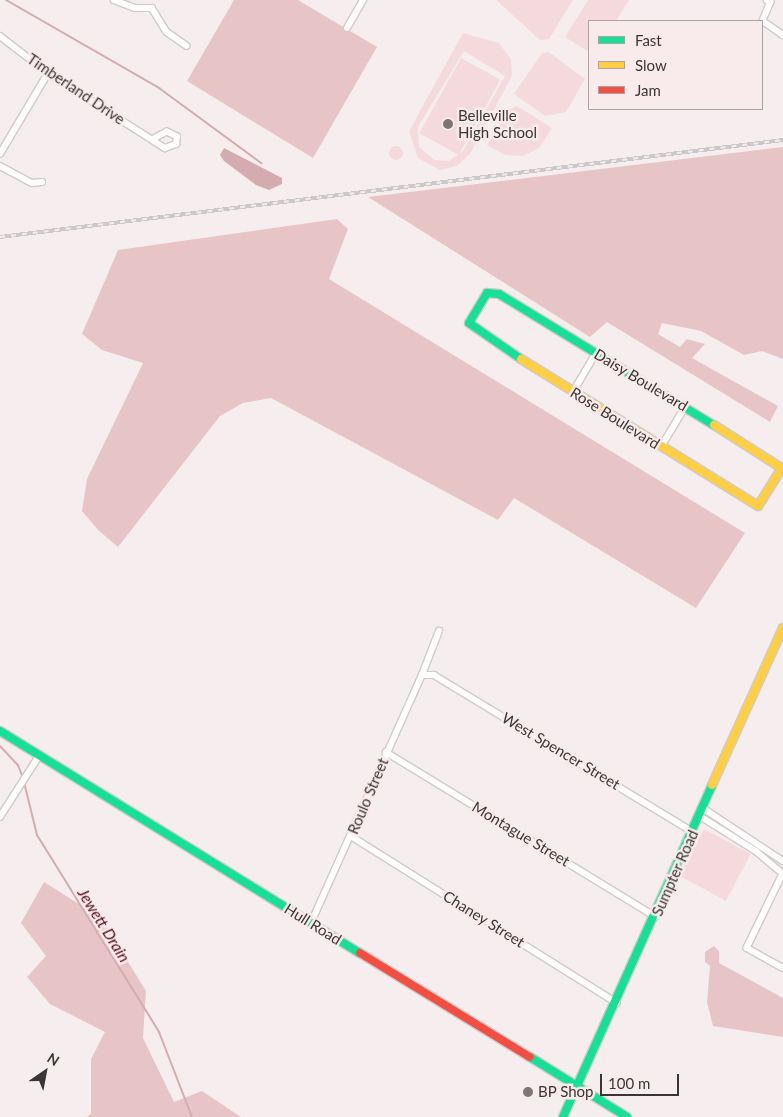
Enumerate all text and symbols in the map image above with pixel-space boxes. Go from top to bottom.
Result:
legend [588,20,763,110]
text: Fast [635,31,662,49]
street label: Timberland Drive [24,50,128,128]
text: Slow [635,56,667,74]
text: Jam [635,81,661,99]
place label: Belleville High School [458,106,537,141]
marker: Belleville High School [442,118,454,130]
street label: Daisy Boulevard [591,345,691,415]
street label: Rose Boulevard [567,383,663,453]
street label: West Spencer Street [499,709,623,793]
street label: Roulo Street [344,755,392,837]
street label: Montague Street [469,798,573,870]
street label: Sumpter Road [648,827,702,919]
water label: Jewett Drain [74,884,134,966]
street label: Chaney Street [440,887,528,951]
street label: Hull Road [281,899,345,949]
north arrow [20,1047,70,1097]
text: N [44,1049,63,1069]
scale bar [603,1064,682,1096]
text: 100 m [608,1074,650,1092]
place label: BP Shop [538,1083,594,1101]
marker: BP Shop [522,1086,534,1098]

